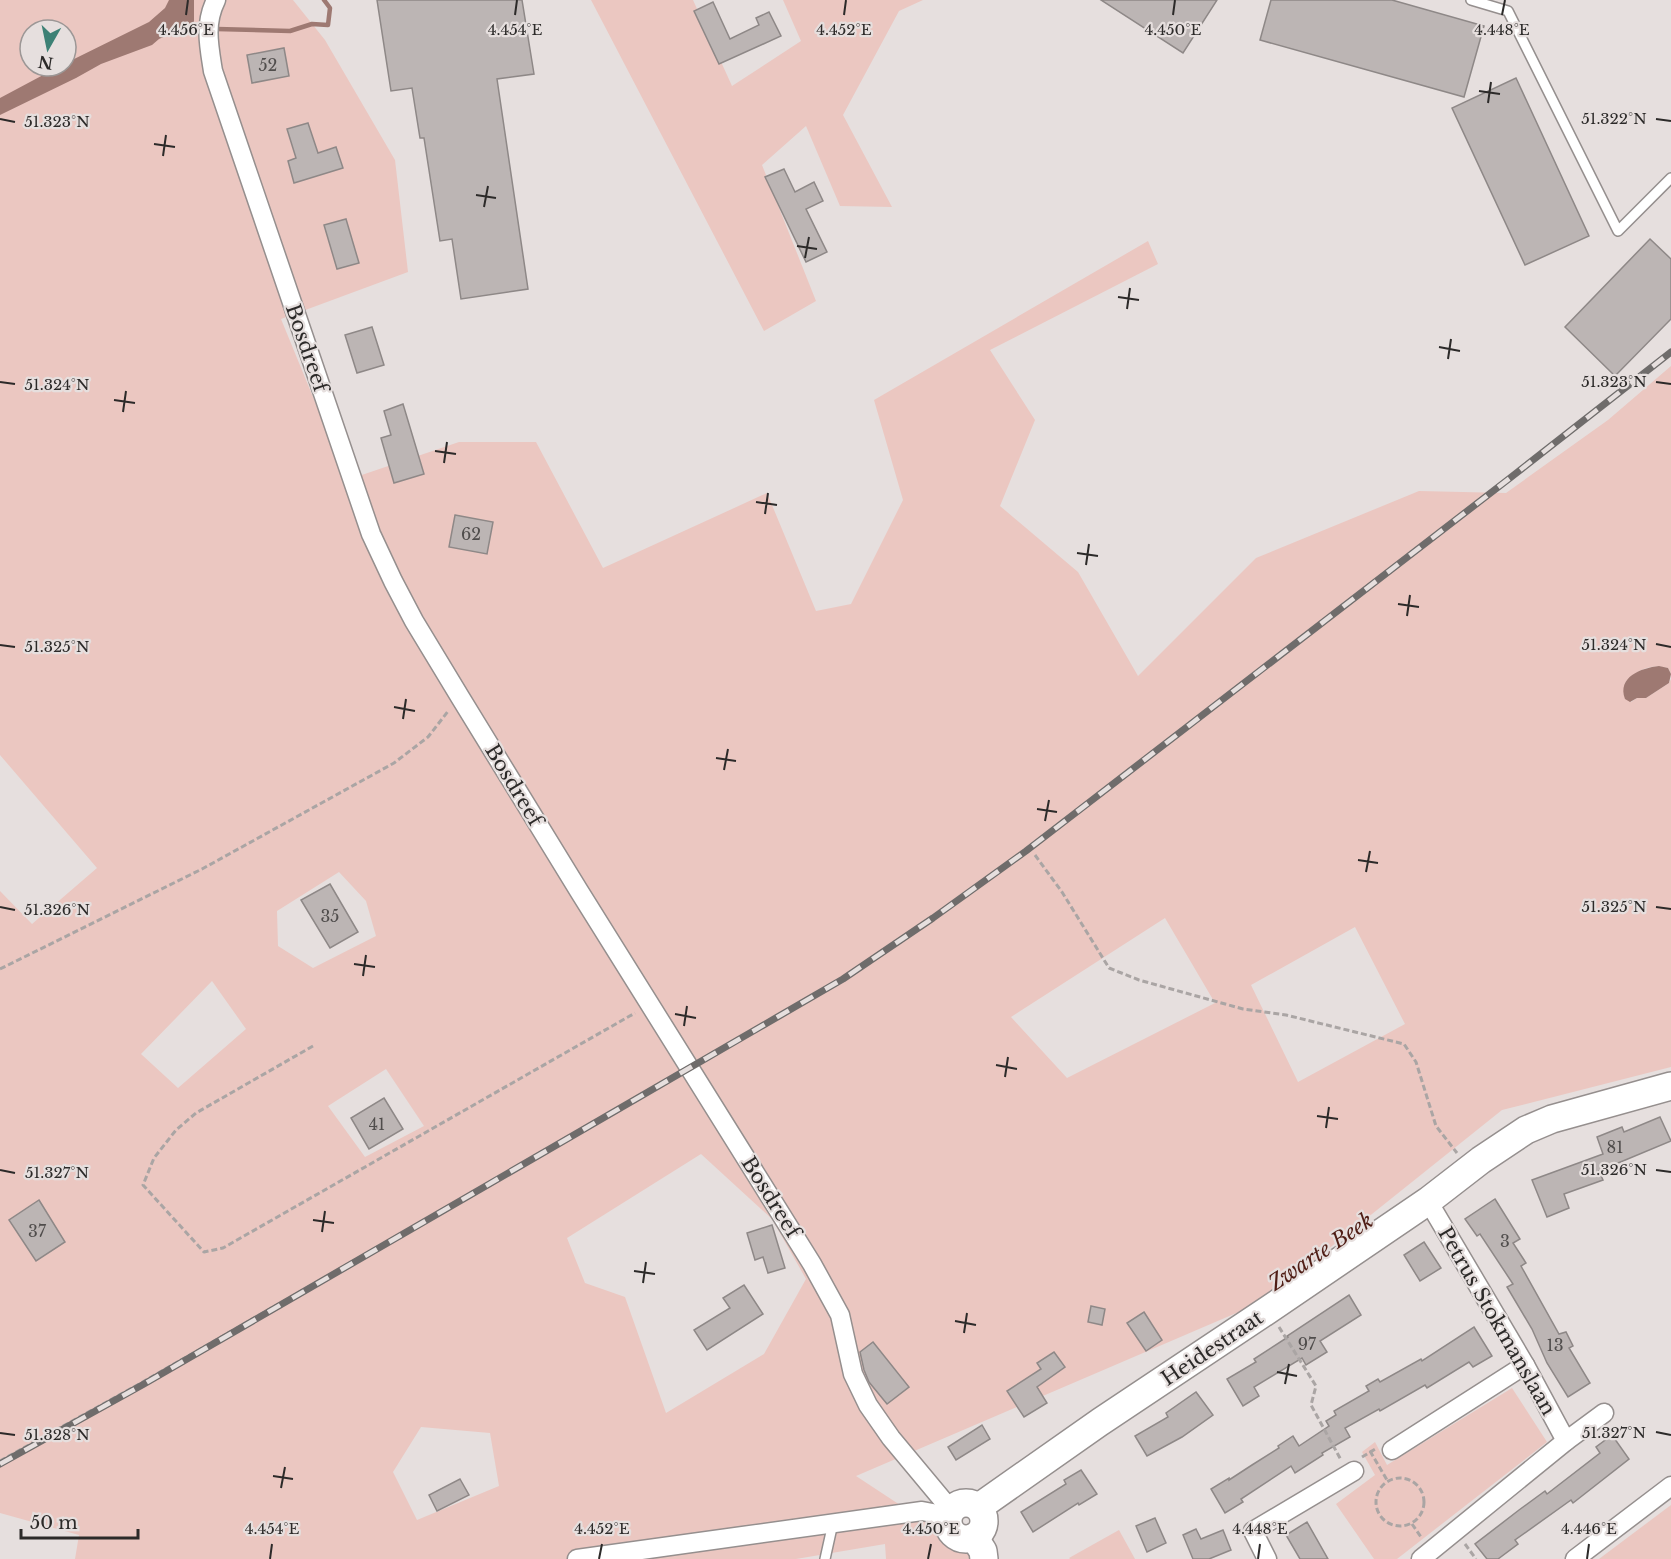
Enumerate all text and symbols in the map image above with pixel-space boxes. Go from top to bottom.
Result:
north arrow [18,18,78,78]
text: 4.456°E [158,20,214,39]
text: 4.454°E [488,20,542,39]
text: 4.452°E [816,20,872,39]
text: 4.450°E [1145,20,1202,39]
text: 4.448°E [1474,20,1530,39]
text: N [37,52,55,74]
house number: 52 [259,55,277,75]
text: 51.322°N [1581,109,1647,128]
text: 51.323°N [24,112,90,131]
street label: Bosdreef [281,301,334,398]
text: 51.323°N [1581,372,1647,391]
text: 51.324°N [25,375,89,394]
house number: 62 [461,524,481,544]
text: 51.324°N [1582,635,1646,654]
text: 51.325°N [25,637,89,656]
street label: Bosdreef [480,740,549,833]
text: 51.325°N [1582,897,1646,916]
text: 51.326°N [24,900,90,919]
house number: 35 [321,906,339,926]
house number: 41 [369,1114,385,1134]
house number: 81 [1607,1137,1623,1157]
street label: Bosdreef [737,1152,807,1244]
text: 51.326°N [1581,1160,1647,1179]
text: 51.327°N [25,1163,89,1182]
water label: Zwarte Beek [1263,1207,1378,1297]
house number: 37 [28,1221,47,1241]
street label: Petrus Stokmanslaan [1433,1223,1561,1420]
house number: 3 [1500,1231,1510,1251]
street label: Heidestraat [1157,1305,1268,1391]
house number: 97 [1298,1334,1317,1354]
house number: 13 [1547,1335,1564,1355]
text: 51.327°N [1582,1423,1646,1442]
text: 51.328°N [24,1425,90,1444]
scale bar [21,1502,138,1540]
text: 50 m [30,1512,78,1534]
text: 4.454°E [245,1519,299,1538]
text: 4.452°E [574,1519,630,1538]
text: 4.450°E [903,1519,960,1538]
text: 4.448°E [1232,1519,1288,1538]
text: 4.446°E [1561,1519,1617,1538]

